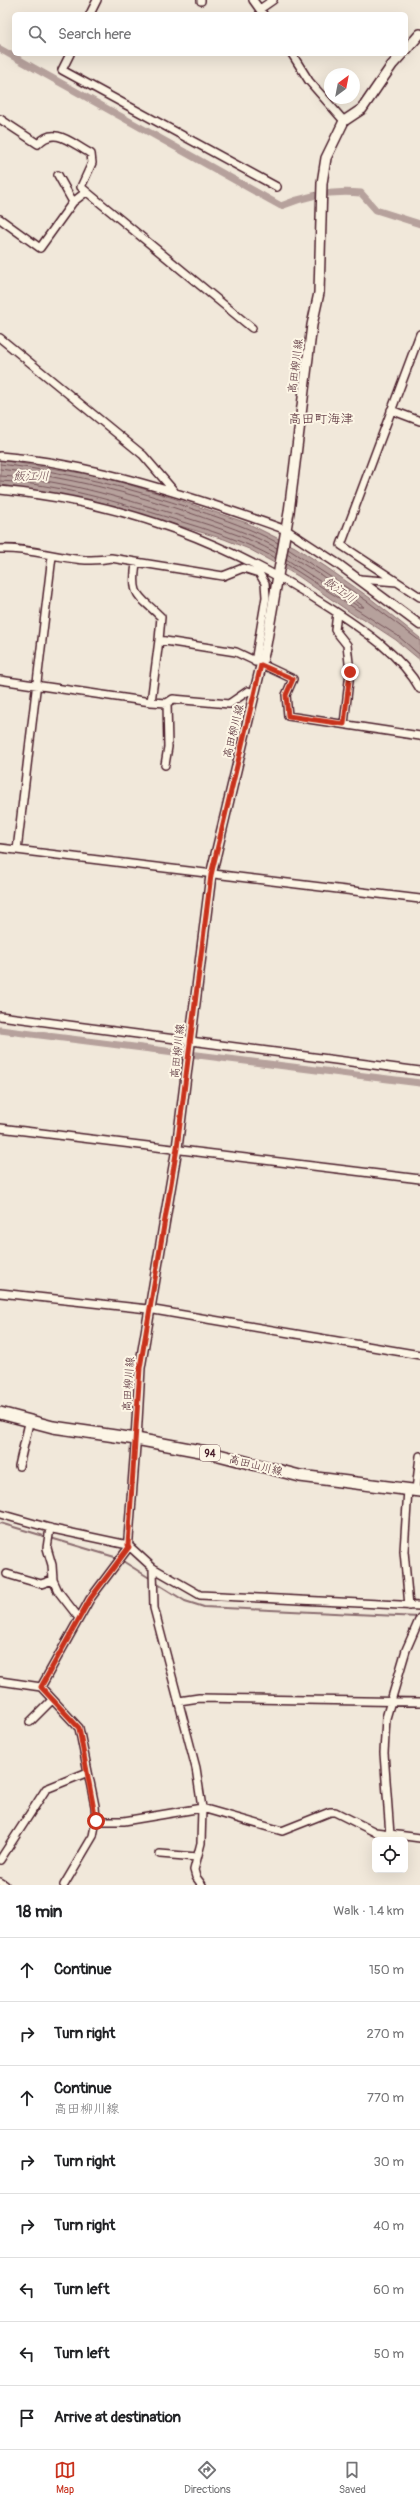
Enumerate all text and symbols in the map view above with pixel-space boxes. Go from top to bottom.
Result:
search box [12,12,408,56]
icon: search [26,23,48,45]
text: Search here [58,25,131,44]
north arrow [324,68,360,104]
street label: 高田柳川線 [286,338,305,394]
district label: 高田町海津 [288,411,354,427]
water label: 飯江川 [13,469,49,484]
water label: 飯江川 [321,574,359,607]
route end [341,663,359,681]
street label: 高田柳川線 [221,703,246,759]
street label: 高田柳川線 [168,1023,187,1079]
street label: 高田柳川線 [120,1356,137,1412]
road number: 94 [200,1445,220,1461]
street label: 高田山川線 [228,1453,284,1478]
route start [87,1812,105,1830]
map controls [372,1837,408,1873]
button: locate [372,1837,408,1873]
text: 18 min [16,1901,62,1922]
text: Walk · 1.4 km [333,1903,404,1919]
icon: ahead [16,1959,38,1981]
text: Continue [54,1960,112,1979]
text: 150 m [369,1962,404,1978]
icon: right [16,2023,38,2045]
text: Turn right [54,2024,115,2043]
text: 270 m [367,2026,404,2042]
text: Continue [54,2079,112,2098]
icon: ahead [16,2087,38,2109]
text: 770 m [367,2090,404,2106]
text: 高田柳川線 [54,2101,119,2117]
icon: right [16,2151,38,2173]
text: Turn right [54,2152,115,2171]
text: 30 m [374,2154,404,2170]
icon: right [16,2215,38,2237]
text: Turn right [54,2216,115,2235]
text: 40 m [373,2218,404,2234]
icon: left [16,2279,38,2301]
text: Turn left [54,2280,110,2299]
text: 60 m [373,2282,404,2298]
icon: left [16,2343,38,2365]
text: Turn left [54,2344,110,2363]
text: 50 m [374,2346,404,2362]
icon: arrive [16,2407,38,2429]
text: Arrive at destination [54,2408,181,2427]
tab: Map [54,2459,76,2496]
tab: Directions [184,2459,231,2496]
tab: Saved [339,2459,366,2496]

